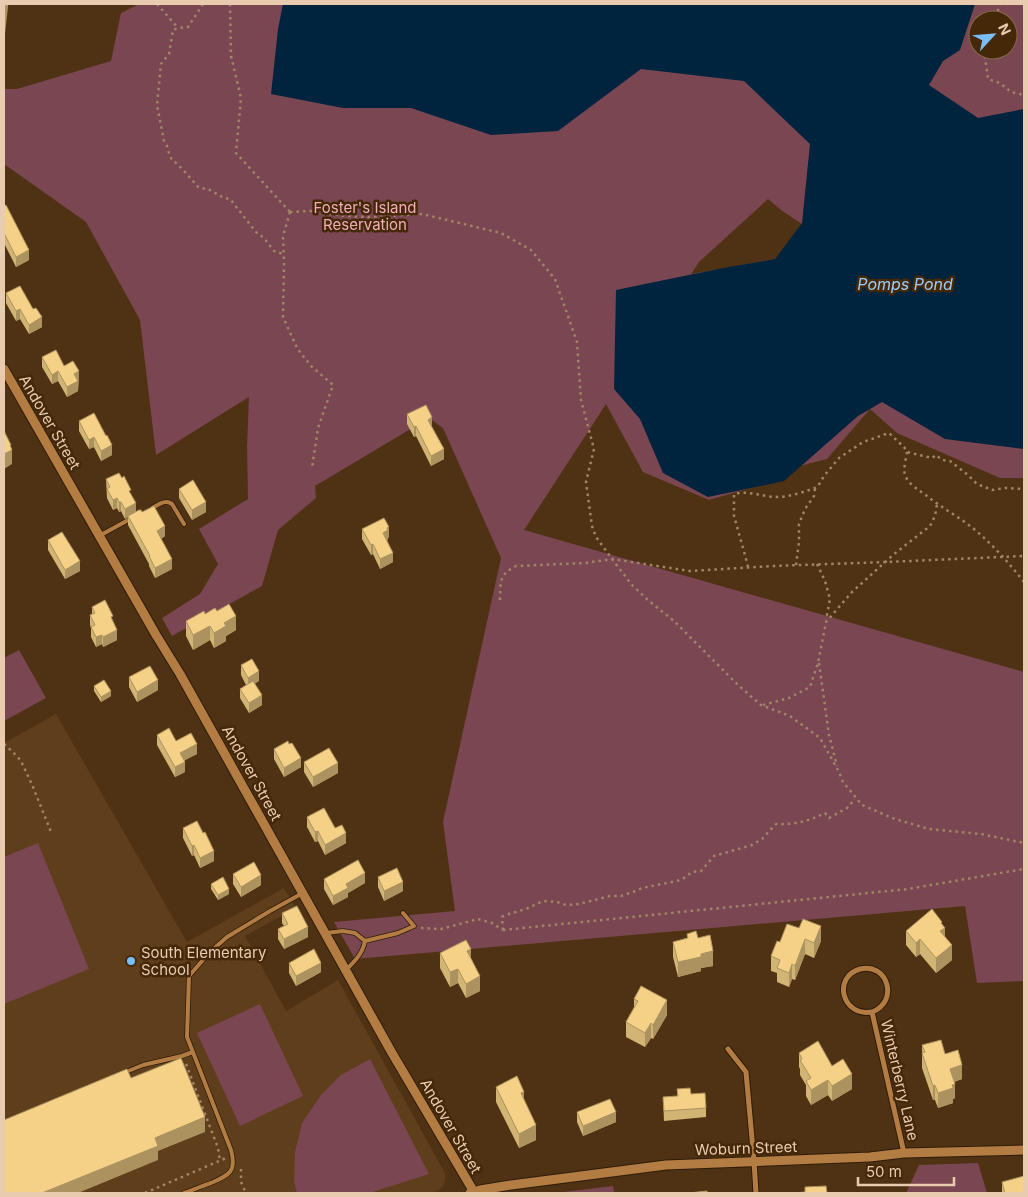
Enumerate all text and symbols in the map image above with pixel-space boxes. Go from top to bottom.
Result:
north arrow [968,10,1018,60]
text: N [995,21,1015,38]
park label: Foster's Island Reservation [313,198,417,234]
water label: Pomps Pond [857,274,953,294]
street label: Andover Street [15,371,85,473]
street label: Andover Street [218,722,286,824]
place label: South Elementary School [141,943,267,979]
marker: South Elementary School [125,955,137,967]
street label: Winterberry Lane [877,1018,923,1142]
street label: Andover Street [416,1075,486,1177]
street label: Woburn Street [695,1137,798,1159]
scale bar [858,1154,954,1186]
text: 50 m [866,1162,902,1181]

